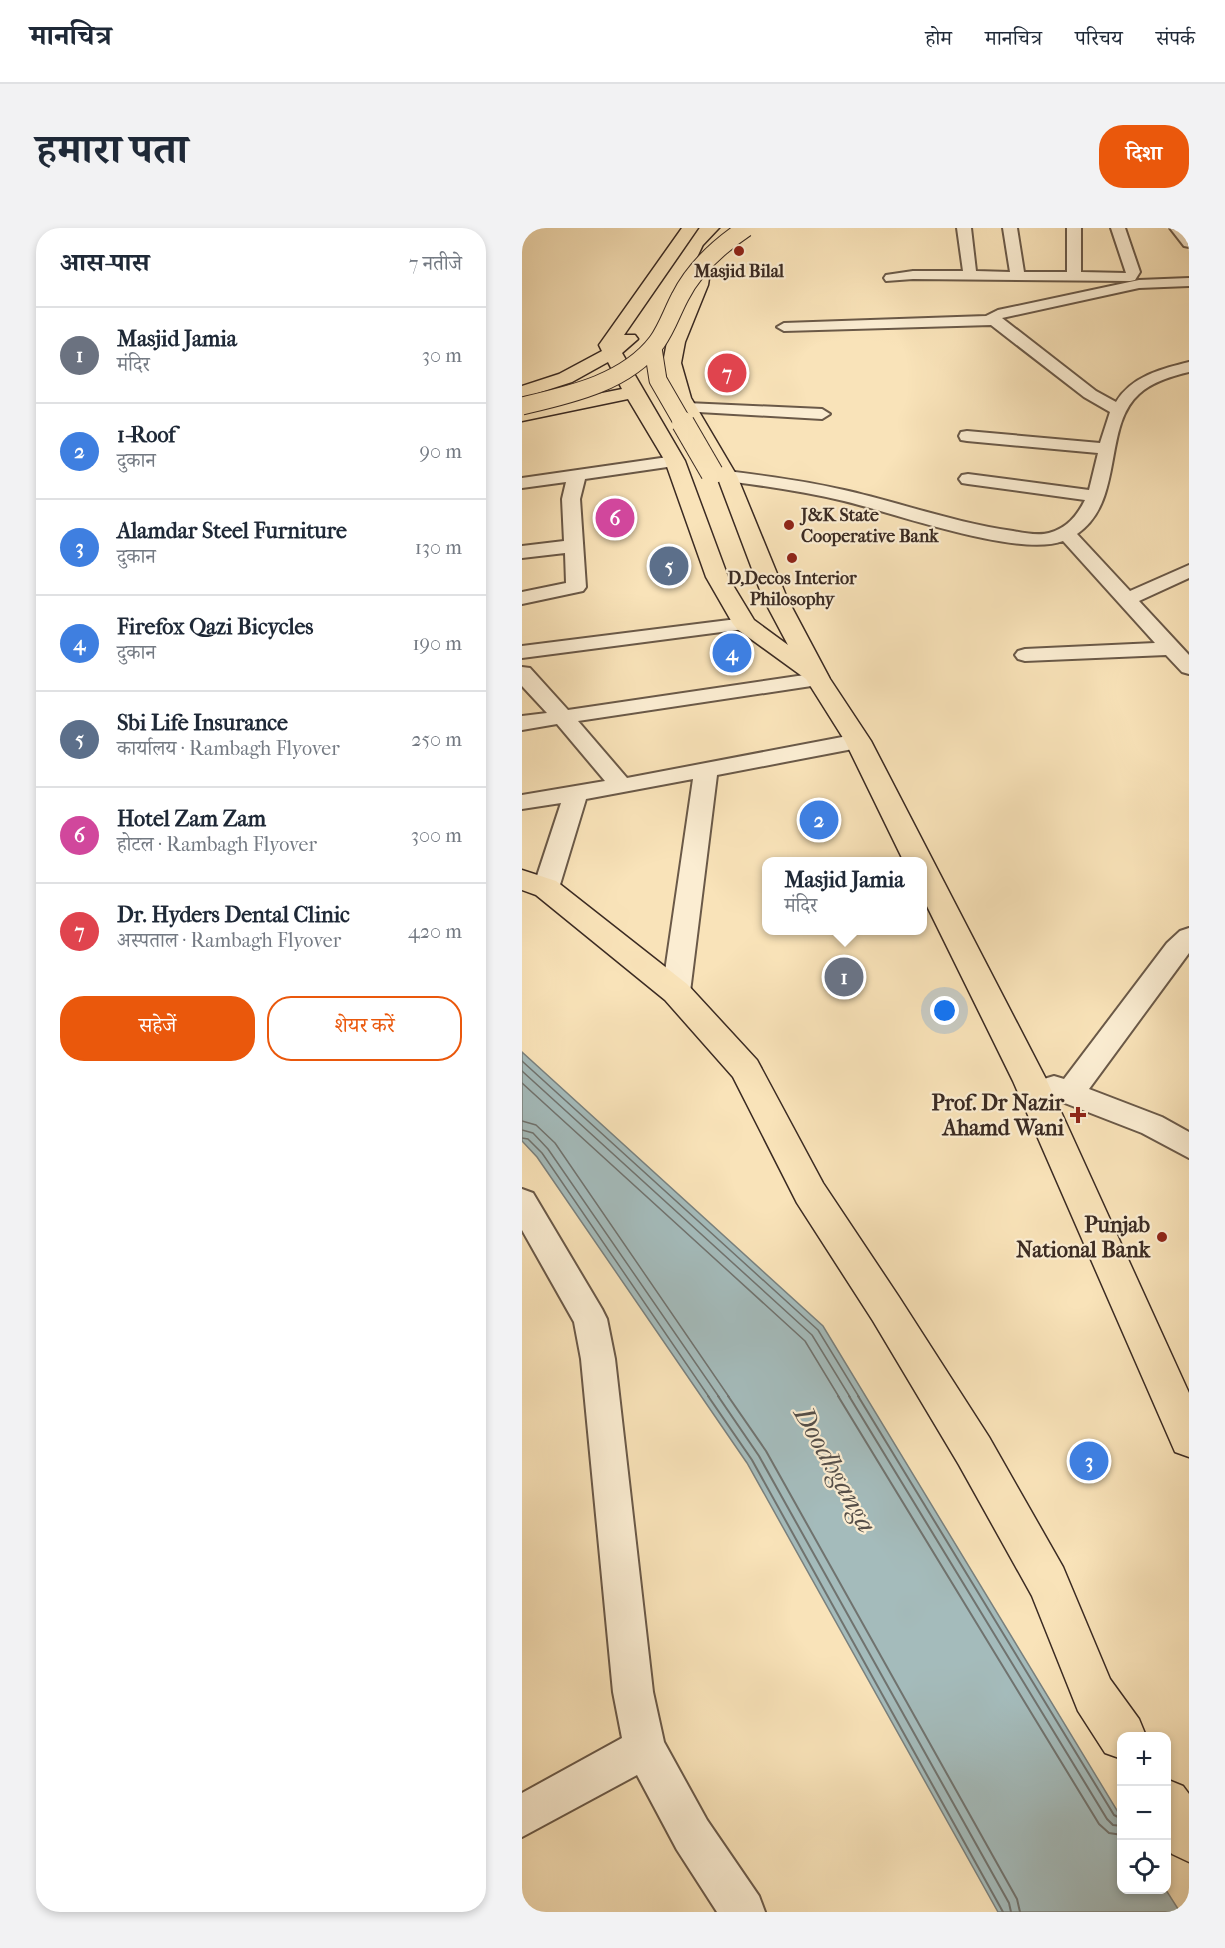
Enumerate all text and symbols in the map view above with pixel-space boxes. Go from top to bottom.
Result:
text: मानचित्र [30,19,112,52]
text: होम [925,26,952,50]
text: मानचित्र [985,26,1042,50]
text: परिचय [1075,26,1123,50]
text: संपर्क [1156,26,1195,50]
text: हमारा पता [36,125,188,174]
button: दिशा [1099,125,1189,188]
marker: Masjid Bilal [732,244,746,258]
text: आस-पास [60,247,149,278]
text: 7 नतीजे [409,252,462,275]
place label: Masjid Bilal [693,261,785,282]
text: Masjid Jamia [117,326,237,352]
text: 1 [76,344,83,367]
text: 30 m [422,344,462,367]
pin: 7 [708,350,746,396]
text: मंदिर [117,353,150,376]
text: 1-Roof [117,422,176,448]
text: 2 [74,440,85,463]
text: 90 m [420,440,462,463]
text: दुकान [117,449,156,472]
pin: 6 [596,496,634,540]
place label: J&K State Cooperative Bank [799,505,939,547]
text: Alamdar Steel Furniture [117,518,347,544]
marker: J&K State Cooperative Bank [782,518,796,532]
text: 3 [75,536,84,559]
text: 130 m [415,536,462,559]
pin: 5 [650,544,688,588]
text: दुकान [117,545,156,568]
marker: D,Decos Interior Philosophy [785,551,799,565]
place label: D,Decos Interior Philosophy [727,568,857,610]
text: Firefox Qazi Bicycles [117,614,313,640]
pin: 4 [712,630,752,676]
text: 4 [74,632,85,655]
text: 190 m [412,632,462,655]
text: दुकान [117,641,156,664]
text: Sbi Life Insurance [117,710,288,736]
text: 5 [75,728,84,751]
text: 250 m [411,728,462,751]
text: कार्यालय · Rambagh Flyover [117,737,340,760]
pin: 2 [800,798,838,842]
text: Hotel Zam Zam [117,806,266,832]
text: 6 [74,824,85,847]
text: 300 m [411,824,462,847]
text: होटल · Rambagh Flyover [117,833,317,856]
popup [762,857,927,935]
text: Masjid Jamia [784,867,905,893]
text: मंदिर [784,894,817,917]
text: Dr. Hyders Dental Clinic [117,902,350,928]
text: 7 [75,920,84,943]
text: 420 m [408,920,462,943]
text: अस्पताल · Rambagh Flyover [117,929,341,952]
pin: 1 [824,954,864,999]
button: सहेजें [60,996,255,1061]
button: शेयर करें [267,996,462,1061]
your location [930,996,959,1025]
place label: Prof. Dr Nazir Ahamd Wani [931,1090,1065,1141]
marker: Prof. Dr Nazir Ahamd Wani [1069,1106,1087,1124]
place label: Punjab National Bank [1016,1212,1151,1263]
marker: Punjab National Bank [1155,1230,1169,1244]
water label: Doodhganga [786,1399,884,1538]
pin: 3 [1070,1438,1108,1484]
map controls [1117,1732,1171,1894]
button: + [1117,1732,1171,1786]
button: − [1117,1786,1171,1840]
button: locate [1117,1840,1171,1894]

